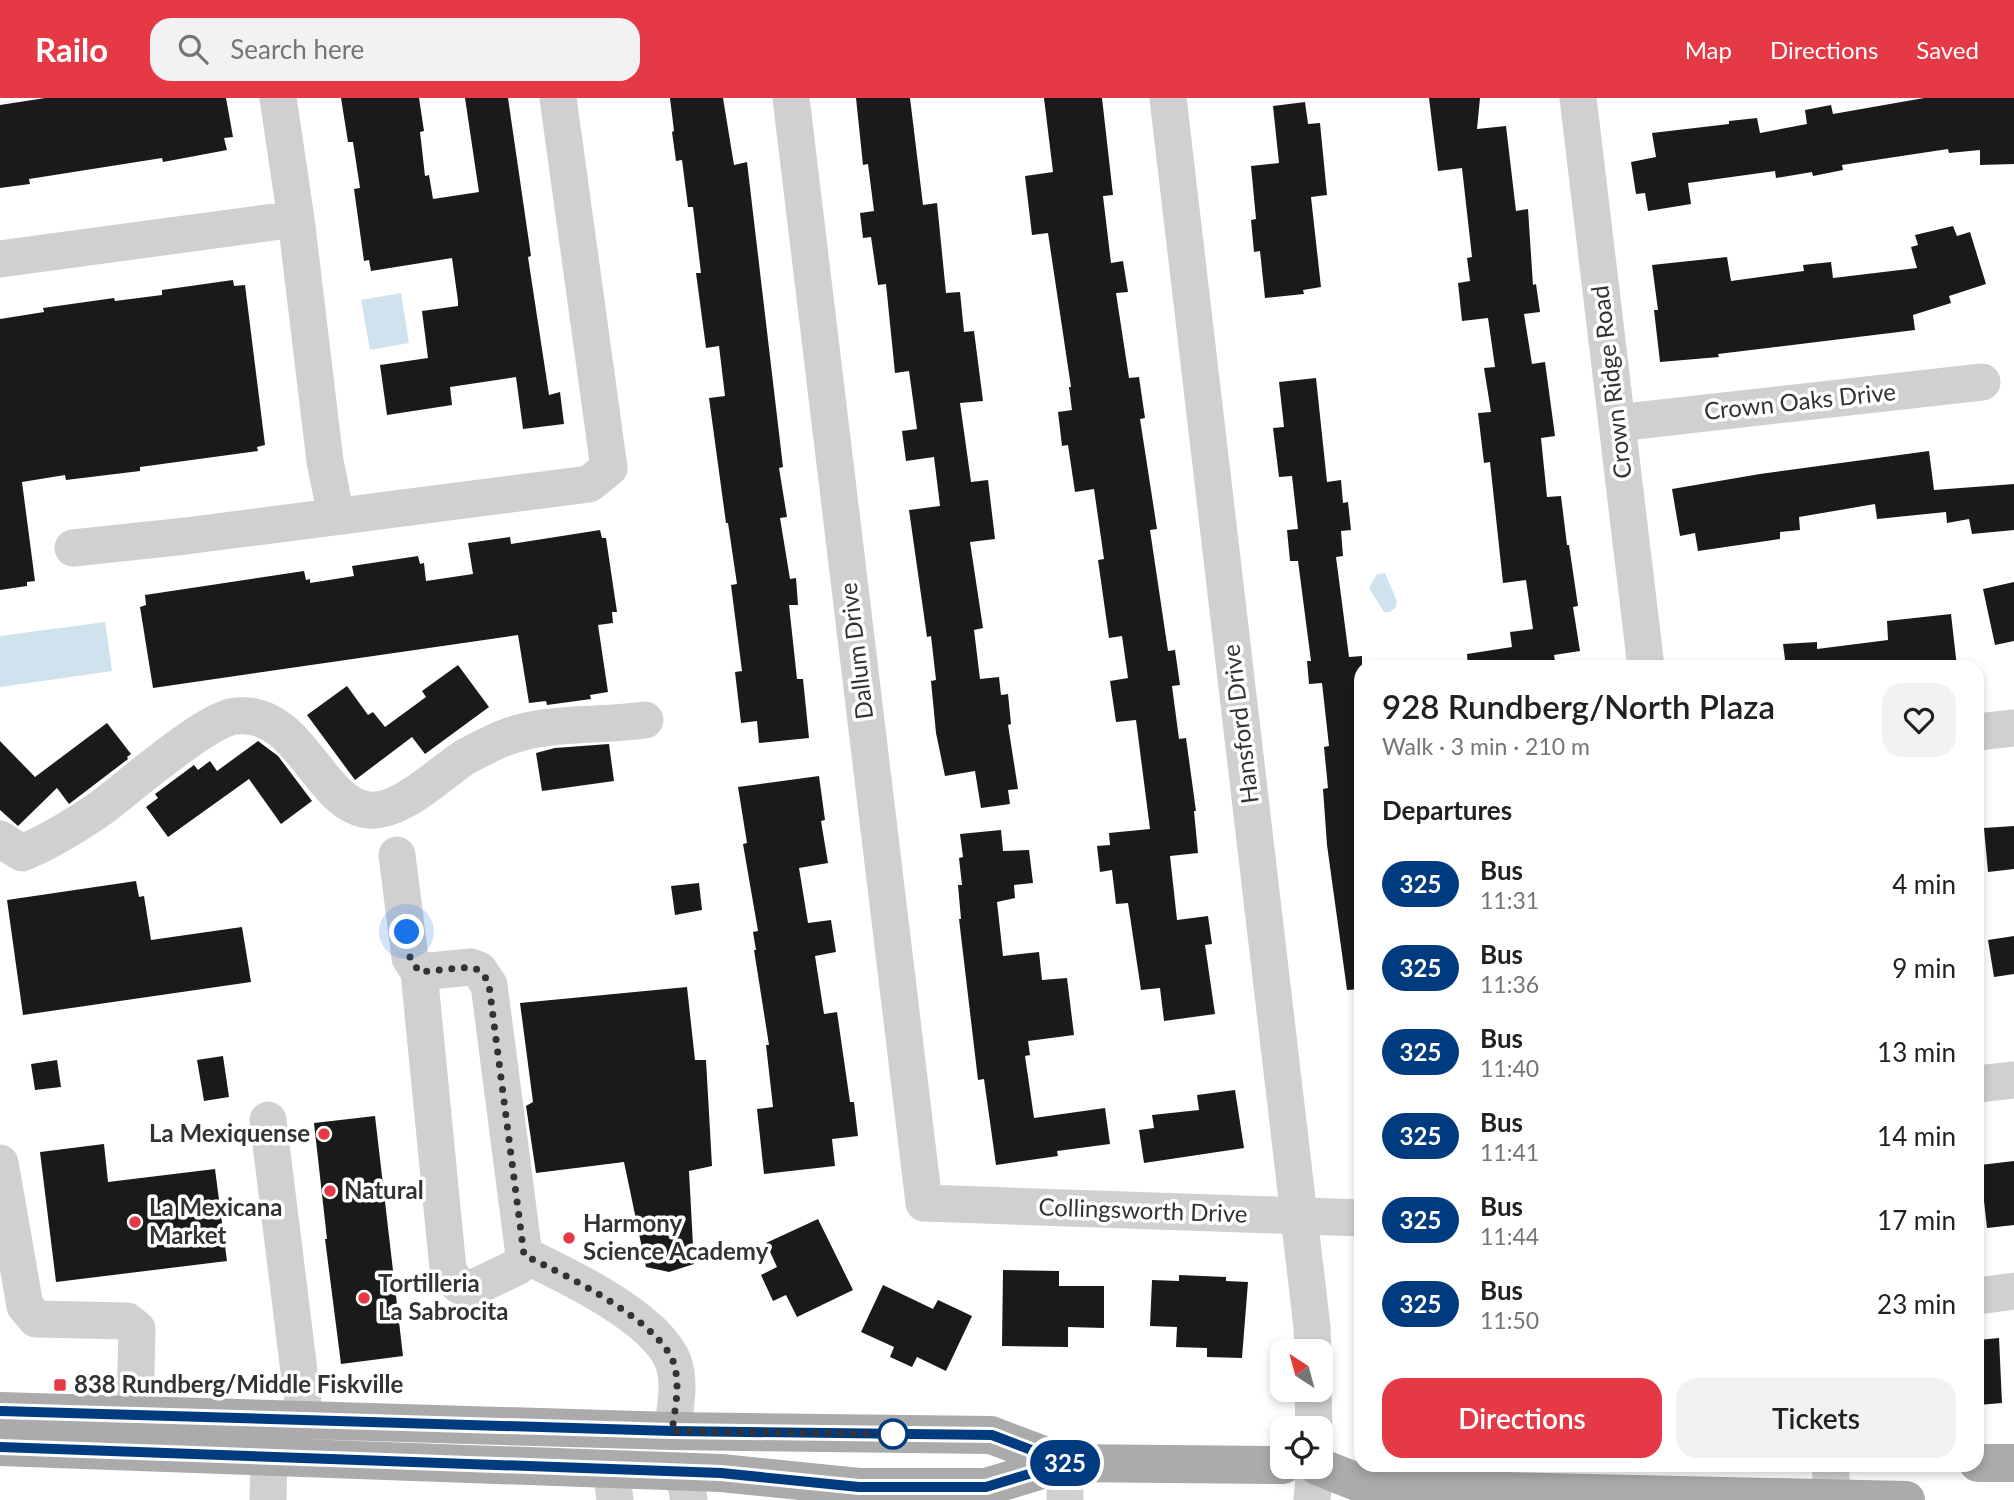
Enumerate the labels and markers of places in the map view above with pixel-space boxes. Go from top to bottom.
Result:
place label: La Mexiquense [149,1118,310,1147]
marker: La Mexiquense [316,1126,332,1142]
place label: Natural [344,1175,424,1204]
marker: Natural [322,1183,338,1199]
place label: La Mexicana Market [149,1192,283,1249]
place label: Harmony Science Academy [583,1208,769,1265]
marker: La Mexicana Market [127,1214,143,1230]
marker: Harmony Science Academy [561,1230,577,1246]
place label: Tortilleria La Sabrocita [378,1268,508,1325]
marker: Tortilleria La Sabrocita [356,1290,372,1306]
place label: 838 Rundberg/Middle Fiskville [74,1369,404,1398]
marker: 838 Rundberg/Middle Fiskville [52,1377,68,1393]
unlabelled marker [878,1419,908,1449]

